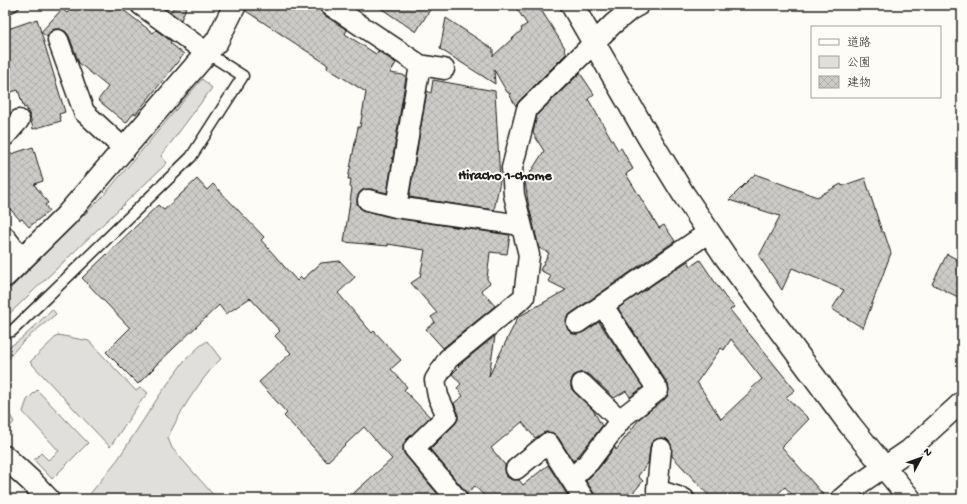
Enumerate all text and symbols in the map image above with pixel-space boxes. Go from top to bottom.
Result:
legend [811,26,941,98]
text: 道路 [847,36,871,51]
text: 公園 [847,56,871,71]
text: 建物 [847,76,871,91]
district label: Hiracho 1-chome [458,168,552,185]
north arrow [901,438,941,478]
text: N [920,446,934,459]

